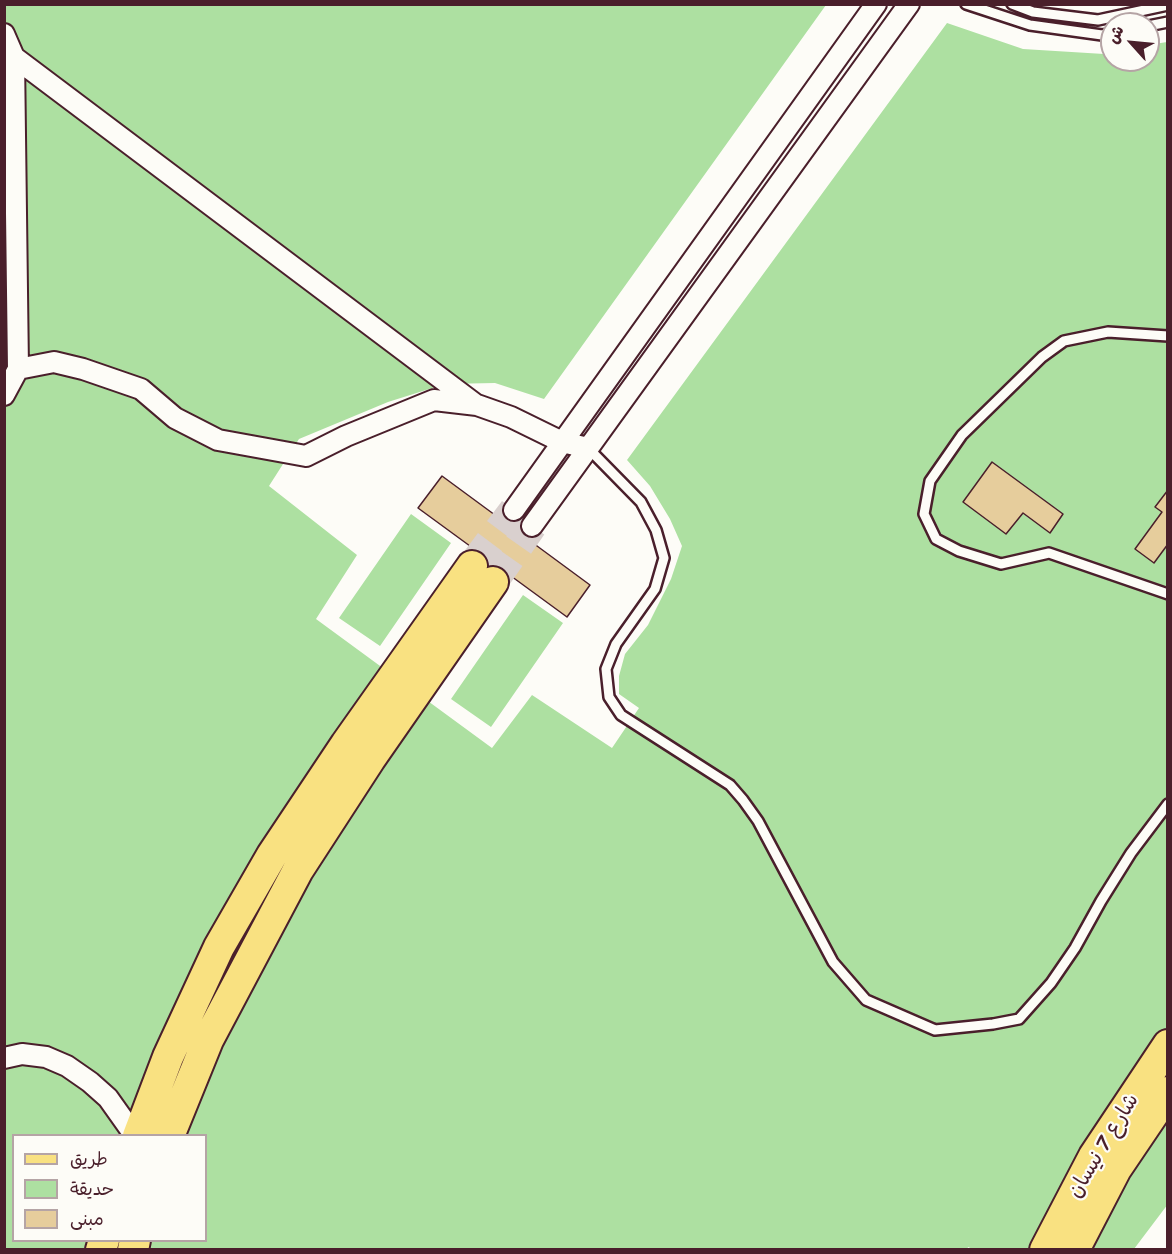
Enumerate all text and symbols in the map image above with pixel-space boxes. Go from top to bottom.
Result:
north arrow [1100,12,1160,72]
text: ش [1098,20,1132,49]
street label: شارع 7 نيسان [1063,1089,1145,1203]
legend [12,1134,207,1242]
text: طريق [70,1143,108,1175]
text: حديقة [70,1173,114,1205]
text: مبنى [70,1203,104,1235]

